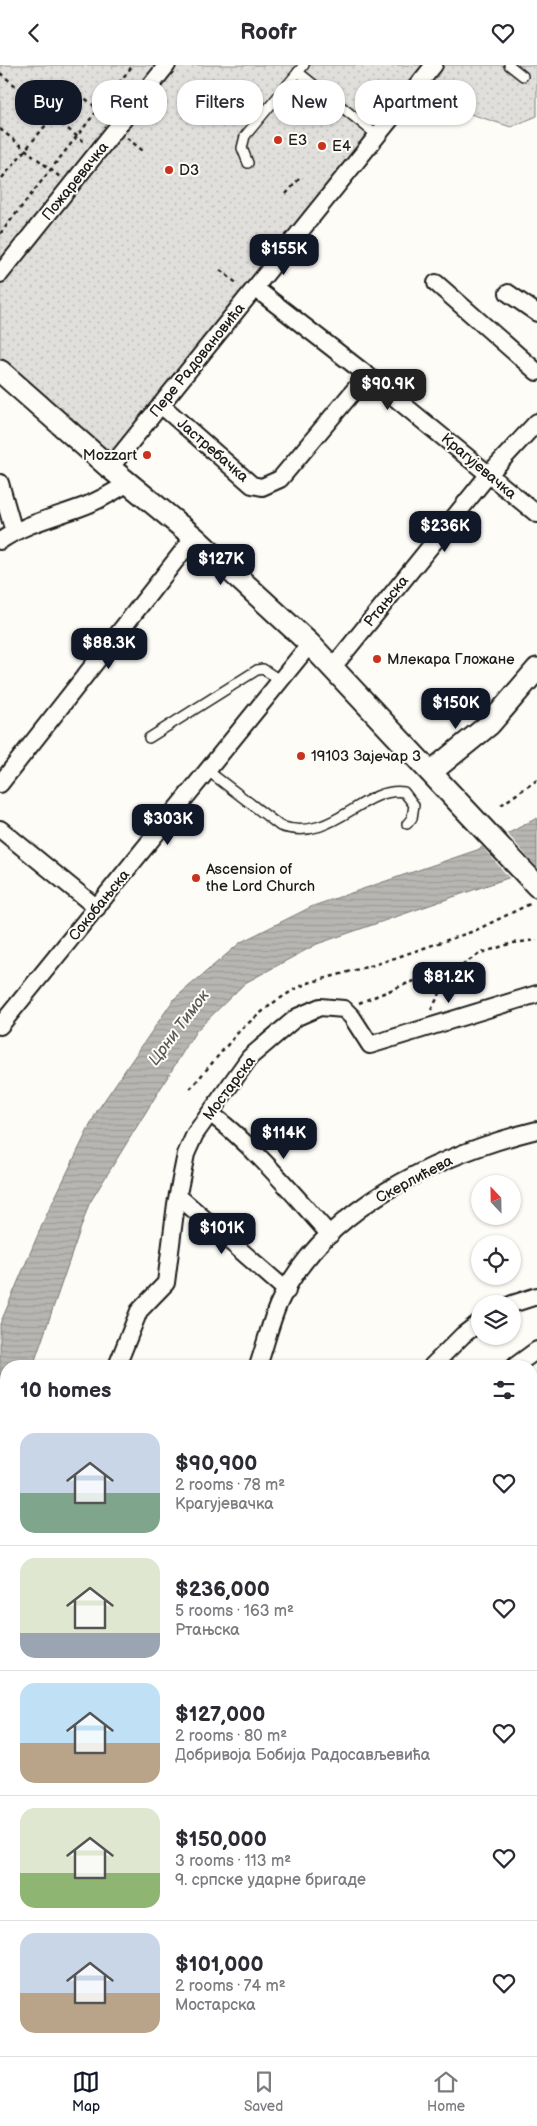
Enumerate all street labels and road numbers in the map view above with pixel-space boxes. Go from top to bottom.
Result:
street label: Пожаревачка [38,138,113,224]
street label: Пере Радовановића [146,299,249,421]
street label: Јастребачка [173,414,252,487]
street label: Крагујевачка [437,429,520,504]
street label: Ртањска [360,572,413,631]
street label: Сокобањска [65,866,134,945]
street label: Мостарска [199,1052,260,1124]
street label: Скерлићева [373,1151,456,1208]

